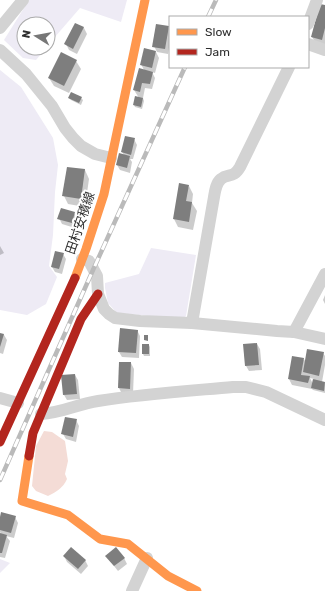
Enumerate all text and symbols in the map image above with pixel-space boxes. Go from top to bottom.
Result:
north arrow [16,16,56,56]
legend [169,16,309,68]
text: Slow [205,25,232,39]
text: N [20,29,34,39]
text: Jam [205,45,230,59]
street label: 田村安積線 [62,190,98,256]

